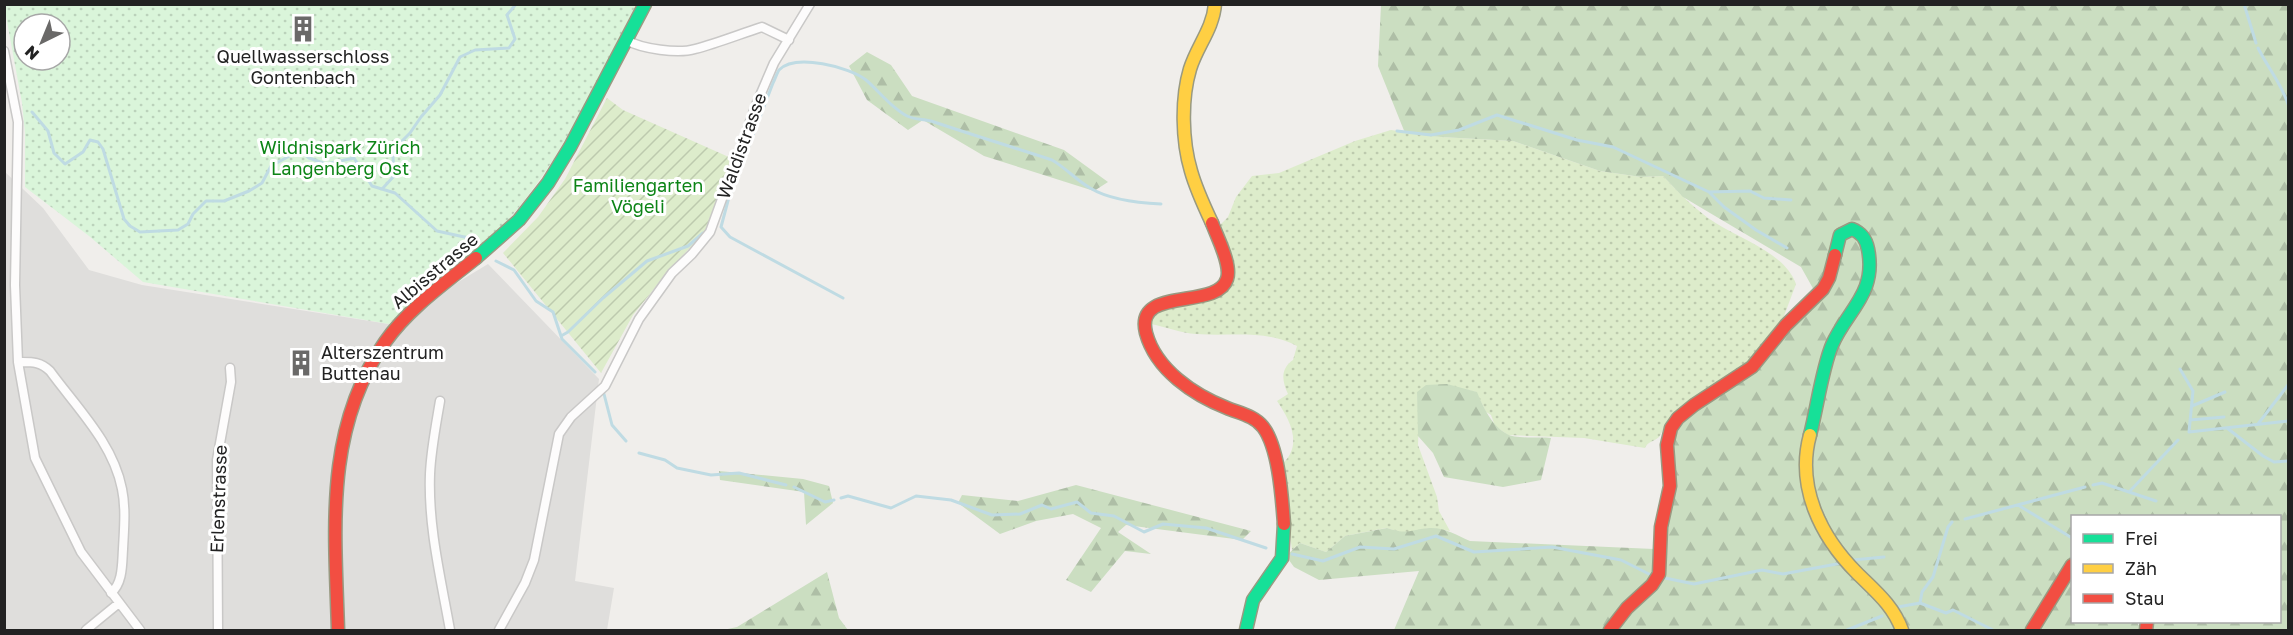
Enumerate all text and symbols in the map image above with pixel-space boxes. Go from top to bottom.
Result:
north arrow [12,12,72,72]
building icon: Quellwasserschloss Gontenbach [288,14,318,44]
text: N [20,42,43,64]
place label: Quellwasserschloss Gontenbach [217,45,389,88]
street label: Waldistrasse [712,90,770,202]
park label: Wildnispark Zürich Langenberg Ost [259,136,421,179]
park label: Familiengarten Vögeli [573,174,703,217]
street label: Albisstrasse [387,228,482,313]
place label: Alterszentrum Buttenau [321,341,444,384]
building icon: Alterszentrum Buttenau [286,348,316,378]
street label: Erlenstrasse [205,444,231,553]
legend [2071,515,2281,623]
text: Frei [2125,527,2158,549]
text: Zäh [2125,557,2157,579]
text: Stau [2125,587,2164,609]

